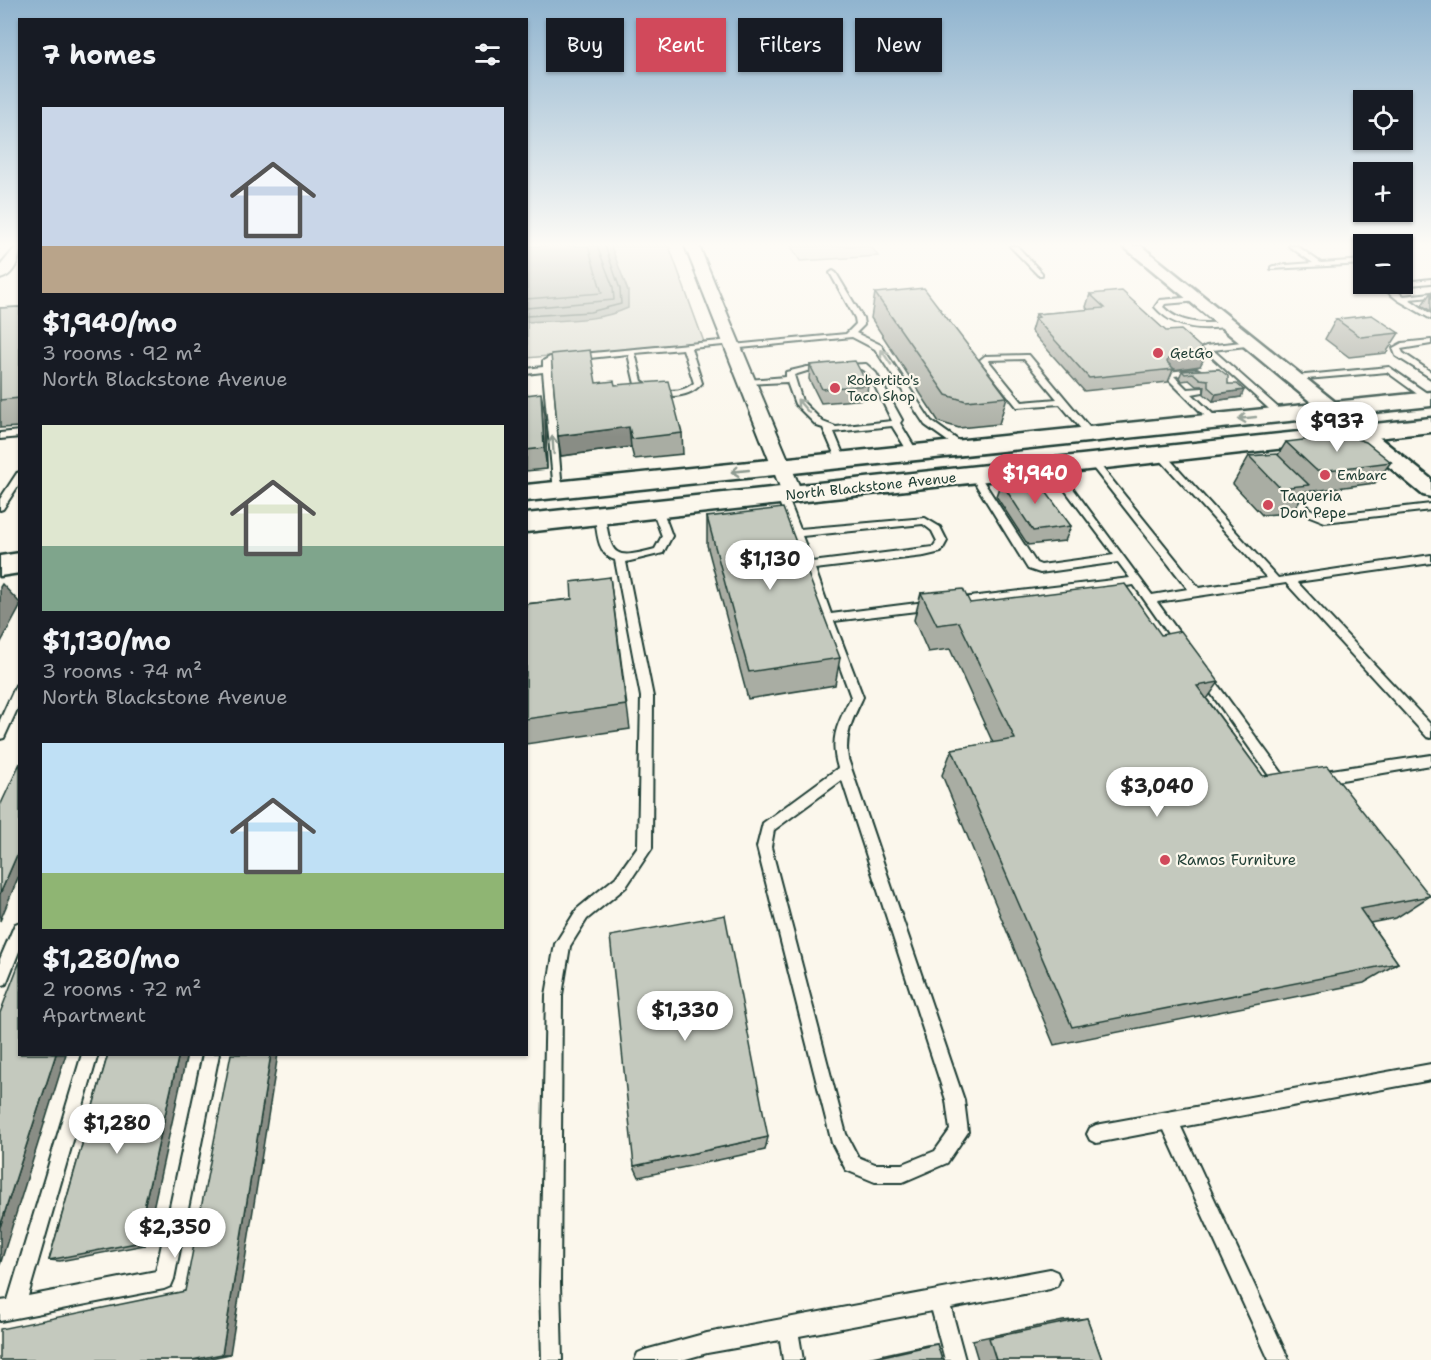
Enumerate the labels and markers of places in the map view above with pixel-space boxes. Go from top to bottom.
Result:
place label: GetGo [1170,344,1213,362]
marker: GetGo [1151,346,1165,360]
place label: Robertito's Taco Shop [847,371,919,405]
marker: Robertito's Taco Shop [828,381,842,395]
pin: $937 [1301,402,1373,453]
pin: $1,940 [986,454,1084,505]
place label: Embarc [1337,466,1387,484]
marker: Embarc [1318,468,1332,482]
place label: Taqueria Don Pepe [1280,486,1347,523]
marker: Taqueria Don Pepe [1261,498,1275,512]
pin: $1,130 [721,540,819,591]
pin: $3,040 [1108,767,1206,818]
place label: Ramos Furniture [1177,850,1296,870]
marker: Ramos Furniture [1158,853,1172,867]
pin: $1,330 [636,991,734,1042]
pin: $1,280 [68,1104,166,1155]
pin: $2,350 [126,1208,224,1259]

